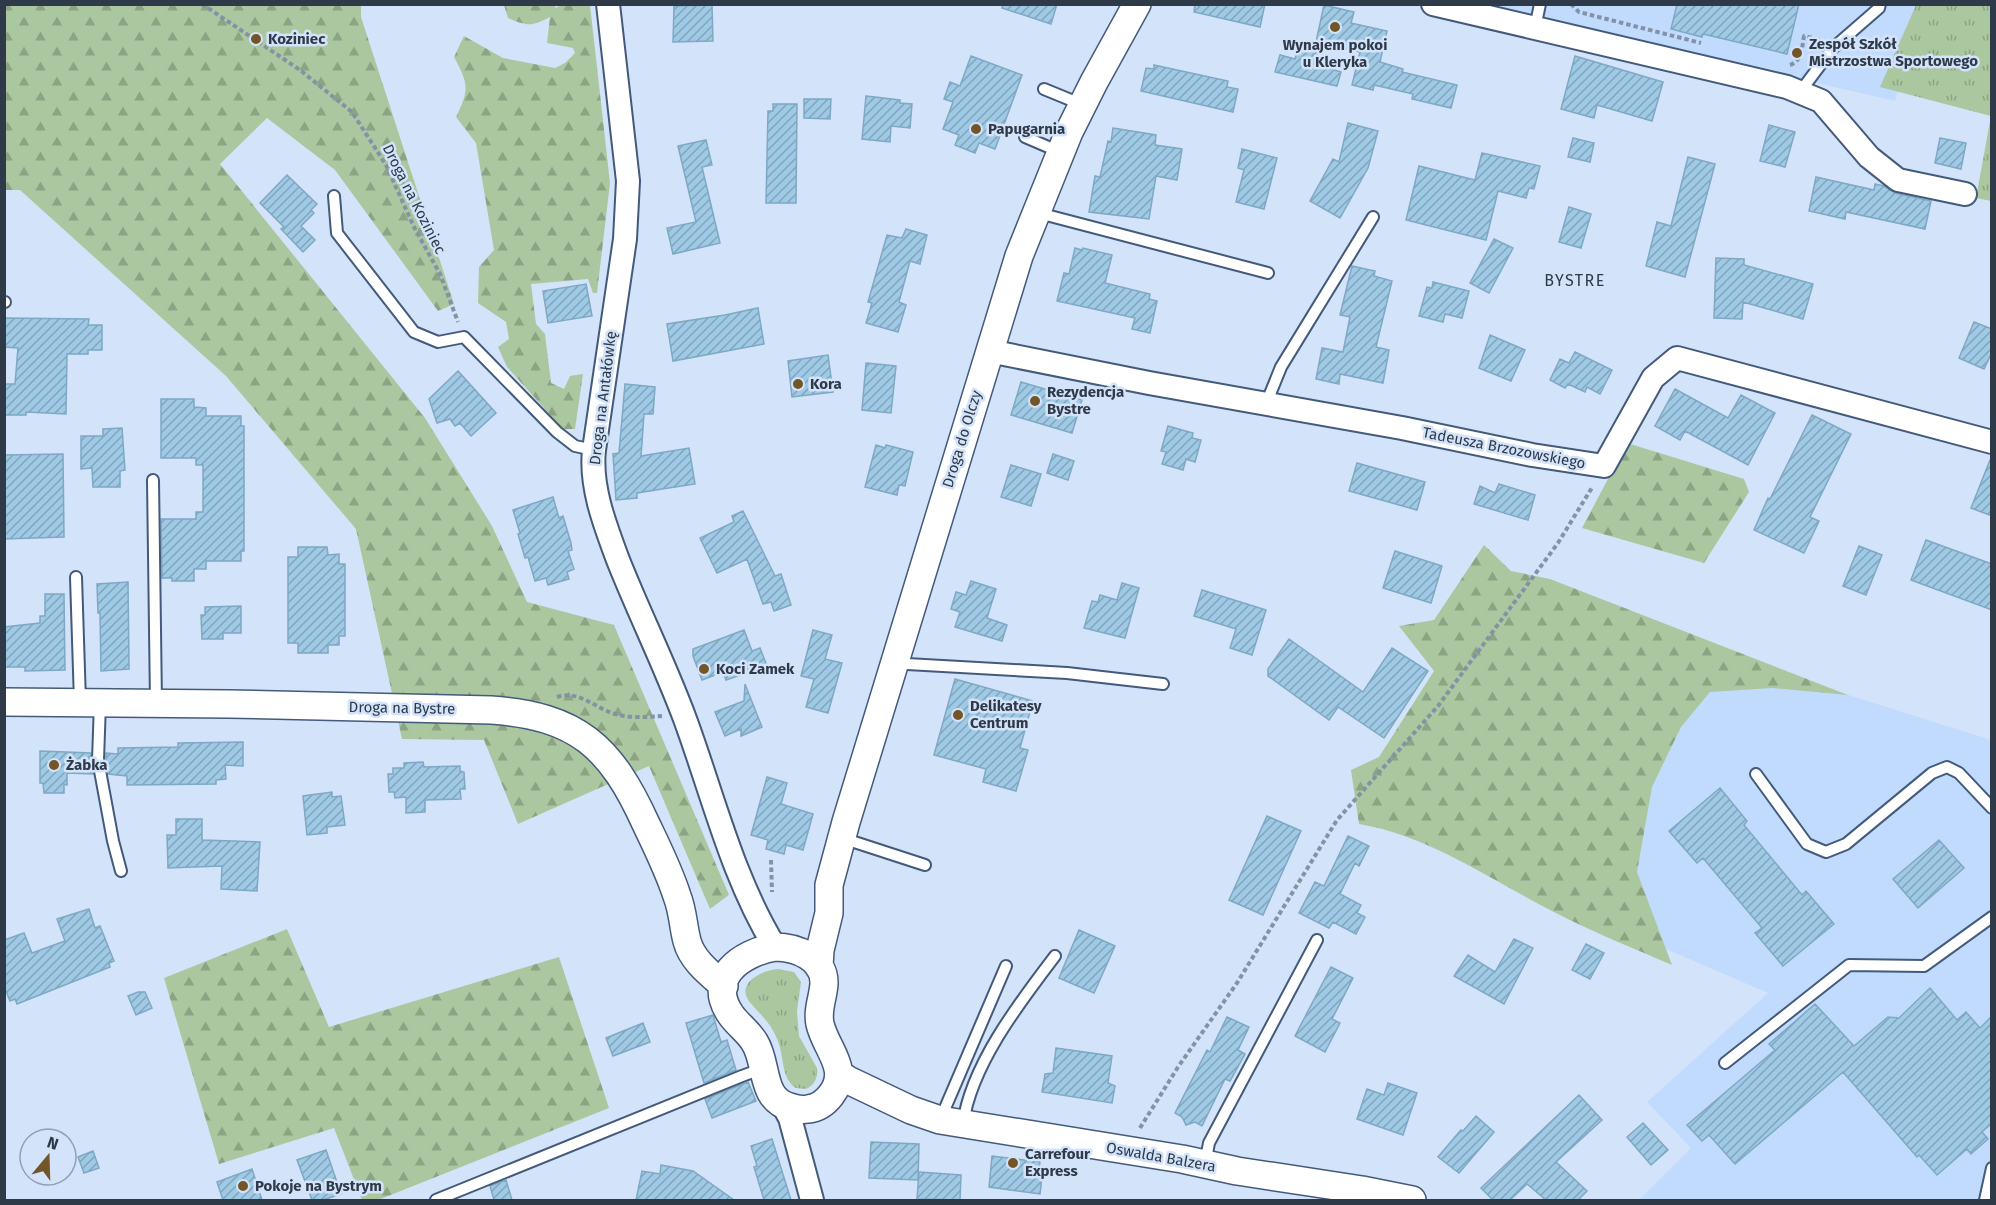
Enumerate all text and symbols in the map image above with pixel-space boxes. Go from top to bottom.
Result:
marker: Wynajem pokoi u Kleryka [1328,20,1342,34]
place label: Koziniec [268,30,326,48]
marker: Koziniec [249,32,263,46]
place label: Zespół Szkół Mistrzostwa Sportowego [1809,35,1978,70]
place label: Wynajem pokoi u Kleryka [1283,36,1387,71]
marker: Zespół Szkół Mistrzostwa Sportowego [1790,46,1804,60]
place label: Papugarnia [988,120,1065,138]
marker: Papugarnia [969,122,983,136]
street label: Droga na Koziniec [379,141,449,257]
district label: BYSTRE [1544,271,1606,290]
street label: Droga na Antałówkę [586,330,620,466]
place label: Kora [810,375,842,393]
marker: Kora [791,377,805,391]
place label: Rezydencja Bystre [1047,383,1124,418]
street label: Droga do Olczy [939,388,986,490]
marker: Rezydencja Bystre [1028,394,1042,408]
street label: Tadeusza Brzozowskiego [1421,423,1587,473]
place label: Koci Zamek [716,660,795,678]
marker: Koci Zamek [697,662,711,676]
place label: Delikatesy Centrum [970,697,1042,732]
street label: Droga na Bystre [349,698,455,718]
marker: Delikatesy Centrum [951,708,965,722]
place label: Żabka [66,756,107,774]
marker: Żabka [47,758,61,772]
north arrow [18,1127,78,1187]
text: N [45,1133,61,1154]
street label: Oswalda Balzera [1105,1138,1217,1176]
place label: Carrefour Express [1025,1145,1091,1180]
marker: Carrefour Express [1006,1156,1020,1170]
place label: Pokoje na Bystrym [255,1177,382,1195]
marker: Pokoje na Bystrym [236,1179,250,1193]

